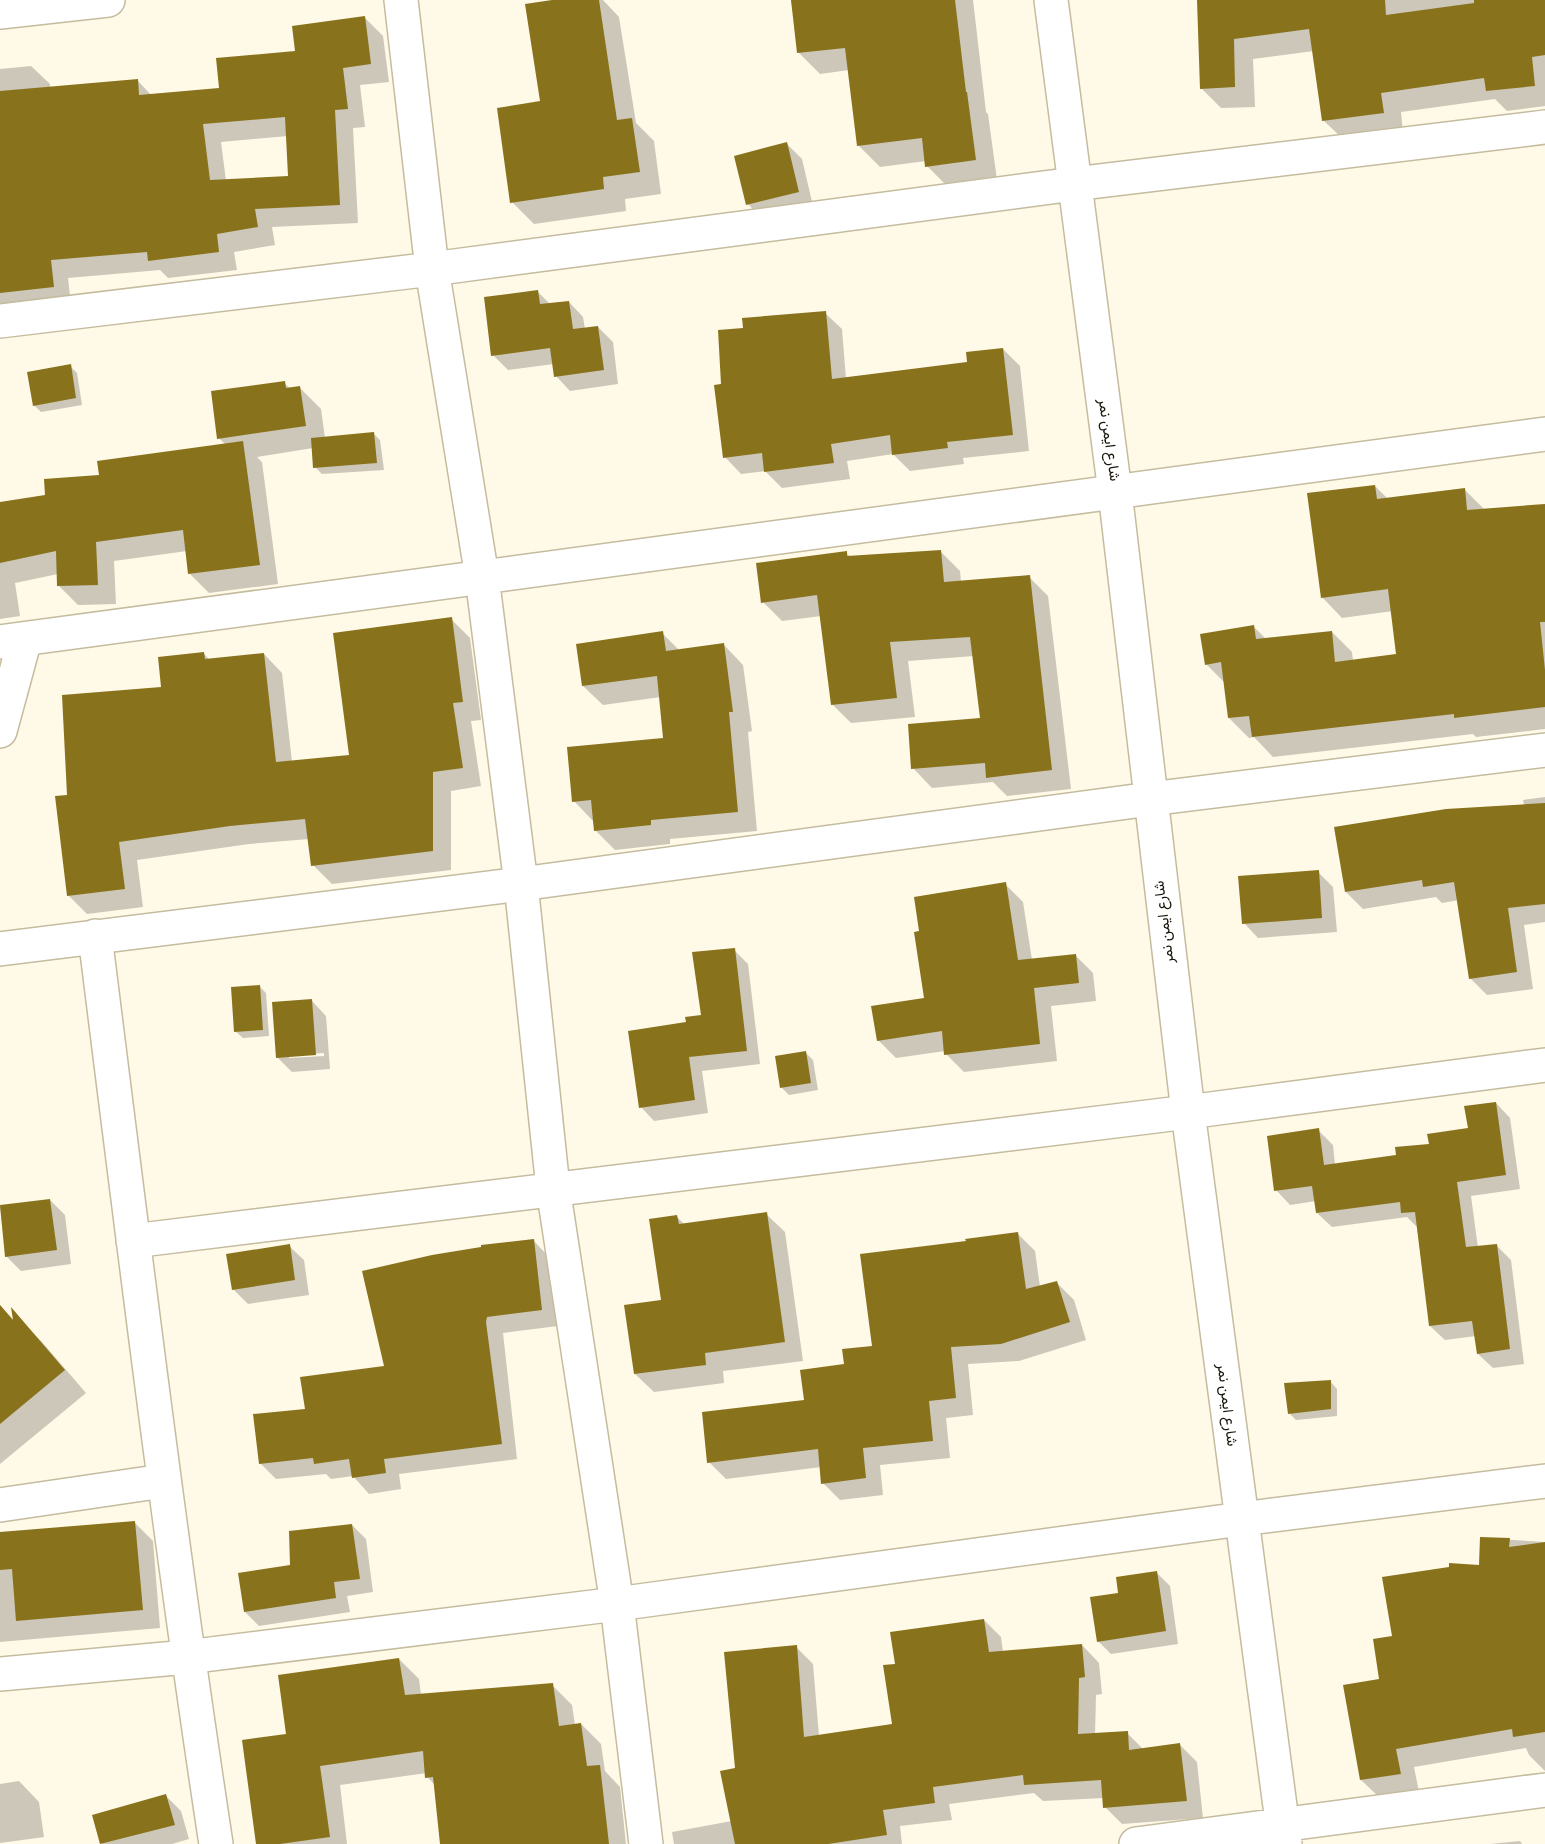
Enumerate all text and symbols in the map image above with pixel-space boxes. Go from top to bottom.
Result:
street label: شارع ايمن نمر [1093,396,1123,483]
street label: شارع ايمن نمر [1150,879,1180,966]
street label: شارع ايمن نمر [1211,1361,1241,1448]

